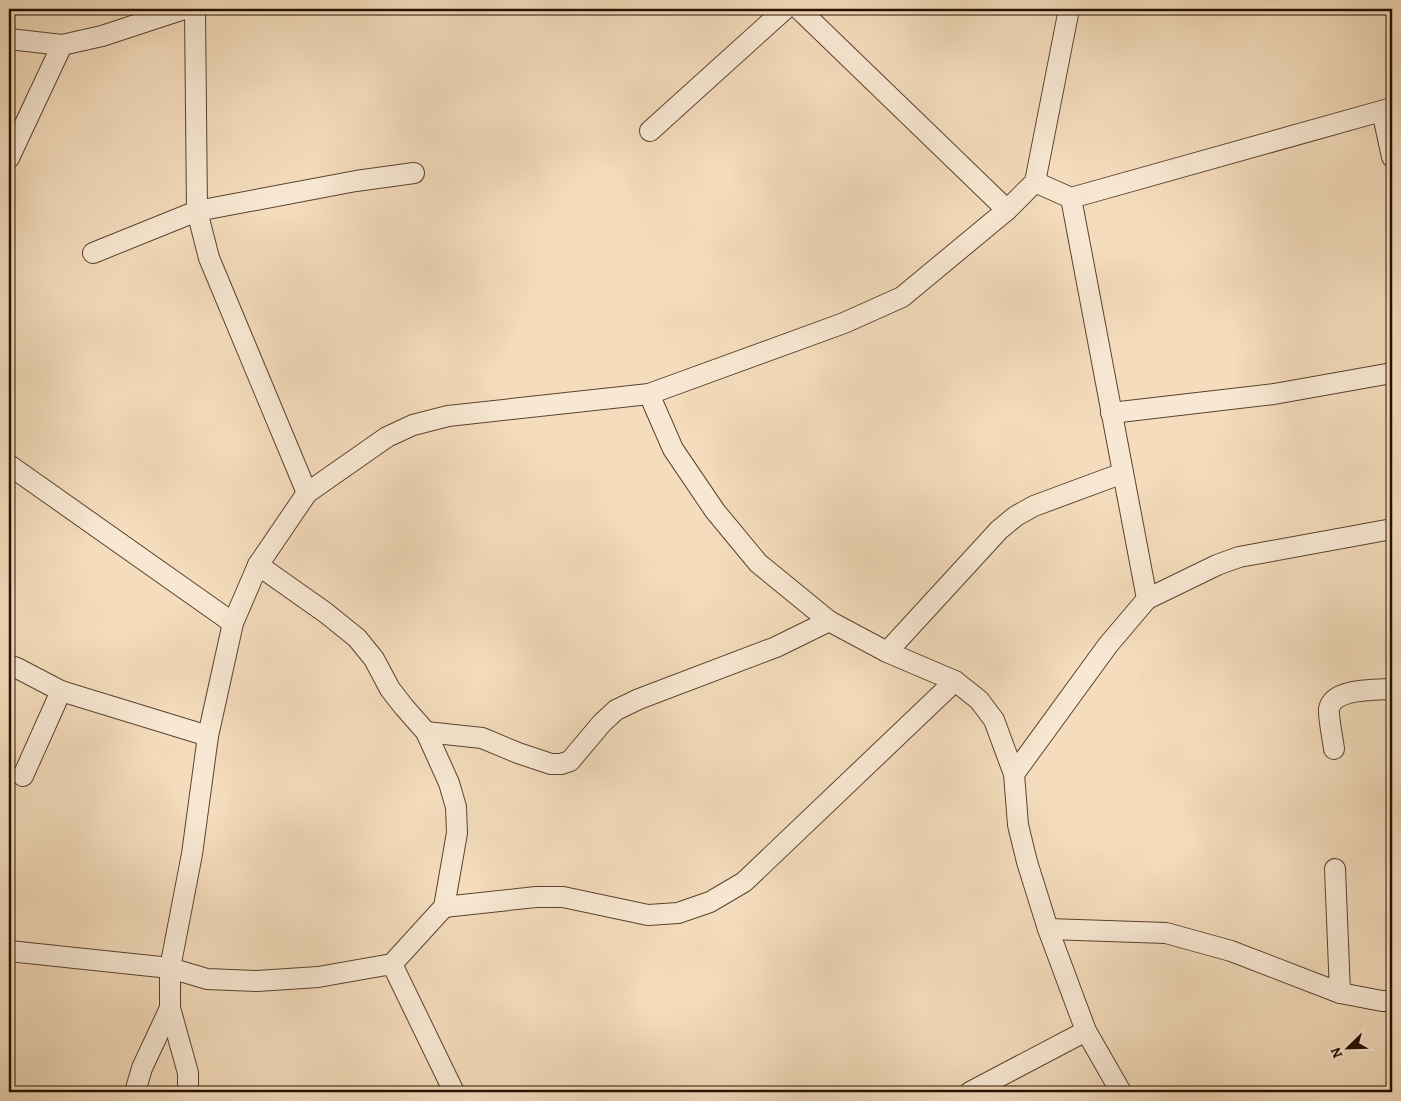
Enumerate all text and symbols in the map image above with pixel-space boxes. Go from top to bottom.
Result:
north arrow [1324,1024,1374,1074]
text: N [1326,1044,1347,1061]

